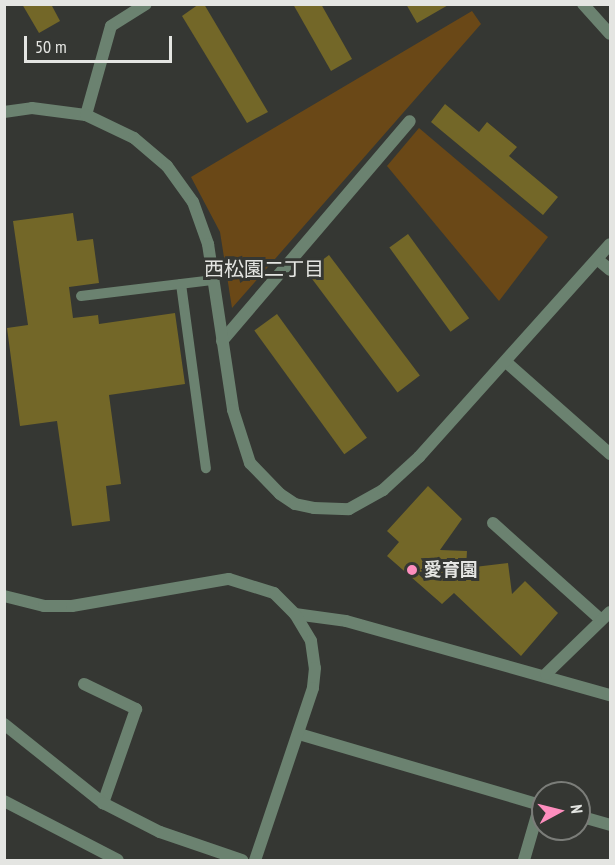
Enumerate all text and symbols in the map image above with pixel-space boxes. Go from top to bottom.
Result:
scale bar [27,24,176,62]
text: 50 m [35,35,67,58]
district label: 西松園二丁目 [204,257,324,281]
place label: 愛育園 [424,559,478,581]
marker: 愛育園 [405,563,419,577]
north arrow [531,781,591,841]
text: N [566,804,587,815]

